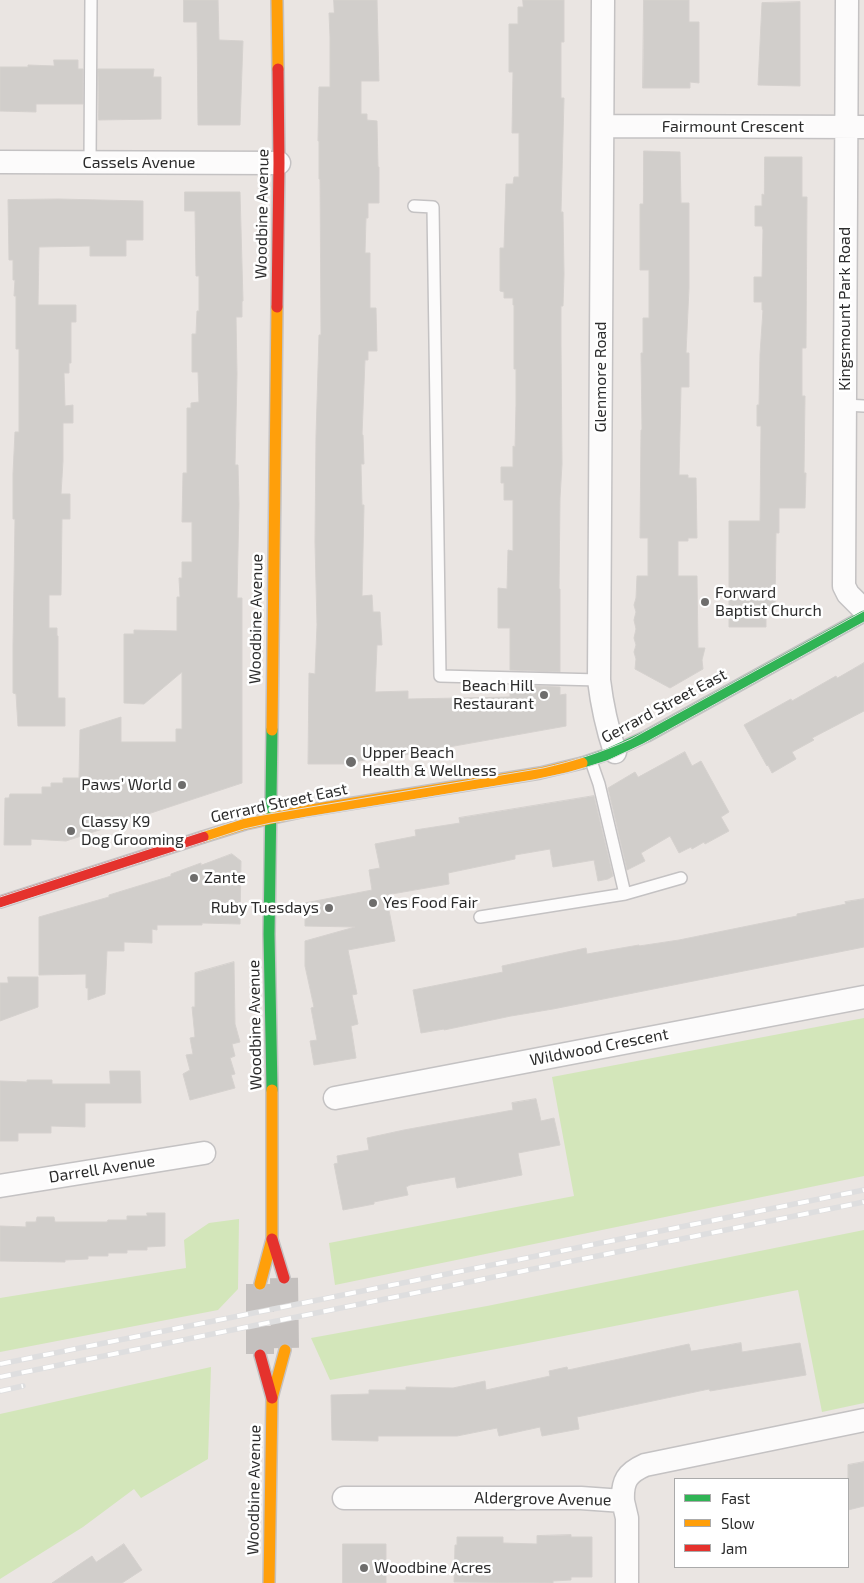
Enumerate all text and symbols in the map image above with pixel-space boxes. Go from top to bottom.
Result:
street label: Fairmount Crescent [662,117,804,137]
street label: Woodbine Avenue [251,149,273,279]
street label: Cassels Avenue [83,153,195,173]
street label: Kingsmount Park Road [835,227,855,391]
street label: Glenmore Road [591,321,611,433]
street label: Woodbine Avenue [245,554,267,684]
place label: Forward Baptist Church [715,583,822,621]
marker: Forward Baptist Church [699,596,711,608]
street label: Gerrard Street East [598,665,730,747]
place label: Beach Hill Restaurant [453,676,534,714]
marker: Beach Hill Restaurant [538,689,550,701]
place label: Upper Beach Health & Wellness [362,743,497,781]
marker: Upper Beach Health & Wellness [344,755,358,769]
place label: Paws’ World [81,775,172,795]
marker: Paws’ World [176,779,188,791]
street label: Gerrard Street East [209,779,349,827]
place label: Classy K9 Dog Grooming [81,812,184,850]
marker: Classy K9 Dog Grooming [65,825,77,837]
place label: Zante [204,868,246,888]
marker: Zante [188,872,200,884]
place label: Yes Food Fair [383,893,478,913]
marker: Yes Food Fair [367,897,379,909]
place label: Ruby Tuesdays [211,898,319,918]
marker: Ruby Tuesdays [323,902,335,914]
street label: Woodbine Avenue [244,960,266,1090]
street label: Wildwood Crescent [528,1024,670,1070]
street label: Darrell Avenue [48,1151,156,1187]
street label: Woodbine Avenue [243,1425,265,1555]
legend [674,1478,849,1568]
street label: Aldergrove Avenue [474,1488,612,1510]
text: Fast [721,1489,750,1507]
text: Slow [721,1514,755,1532]
text: Jam [721,1539,747,1557]
place label: Woodbine Acres [374,1558,491,1578]
marker: Woodbine Acres [358,1562,370,1574]

